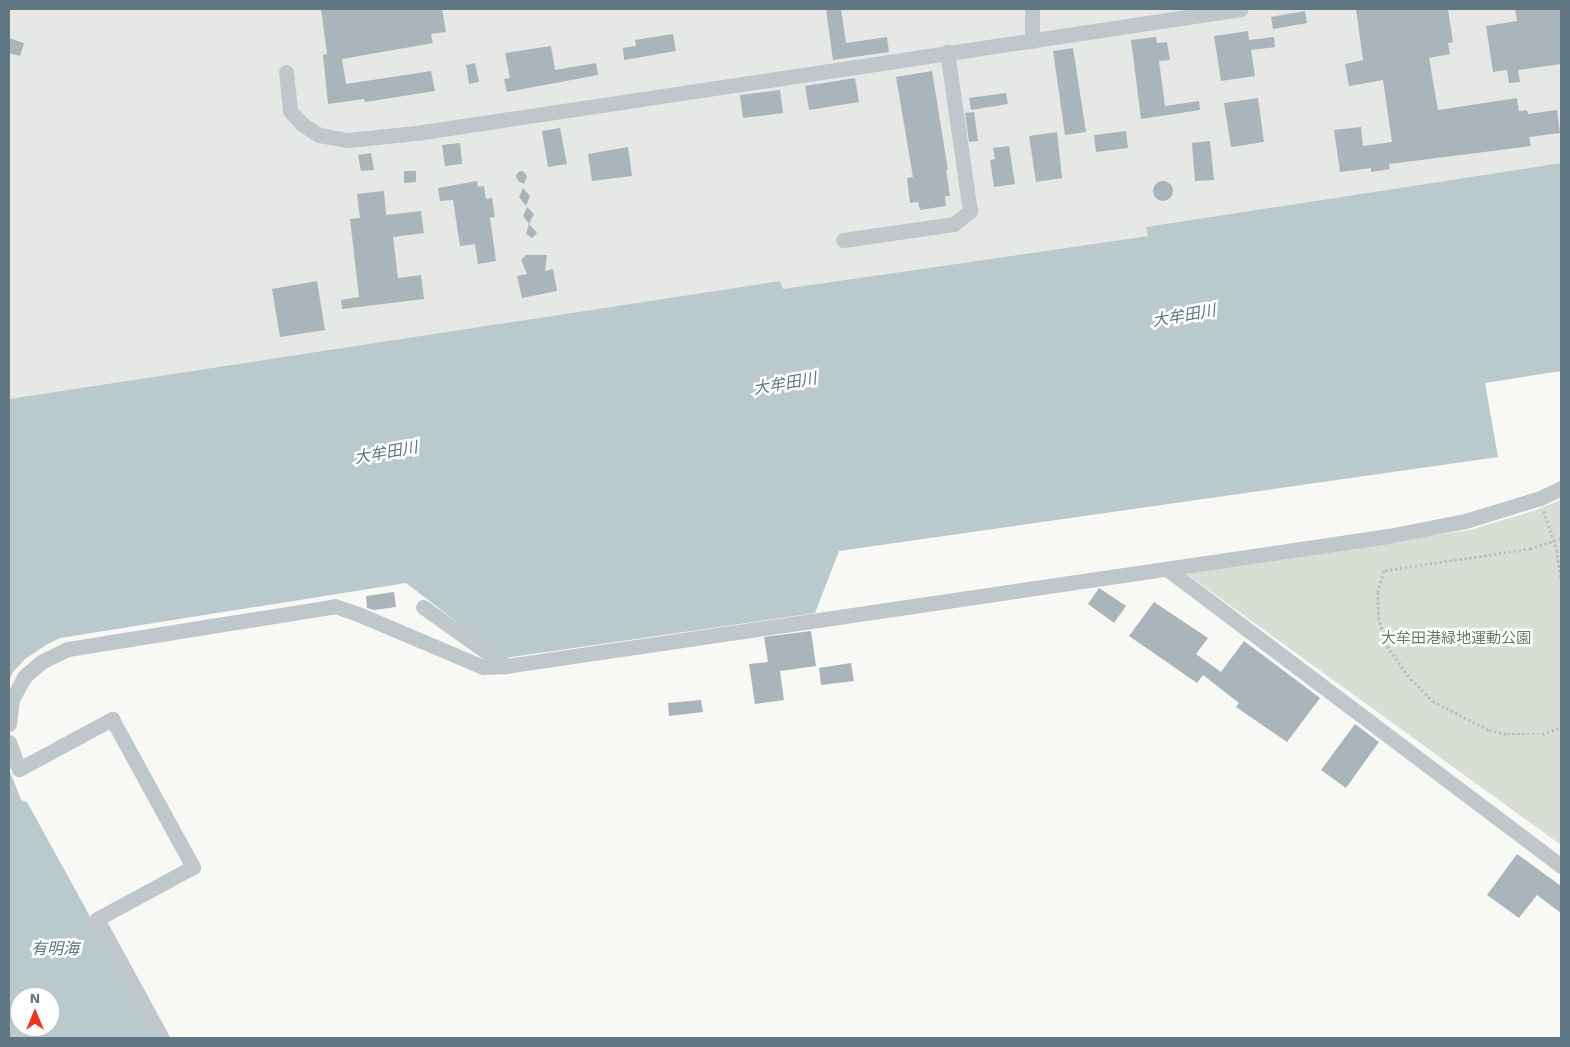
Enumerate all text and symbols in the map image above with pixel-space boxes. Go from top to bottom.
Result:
water label: 大牟田川 [1151,301,1217,331]
water label: 大牟田川 [752,369,818,399]
water label: 大牟田川 [353,438,419,468]
park label: 大牟田港緑地運動公園 [1381,630,1531,648]
water label: 有明海 [31,939,79,959]
north arrow [10,987,60,1037]
text: N [30,990,40,1006]

